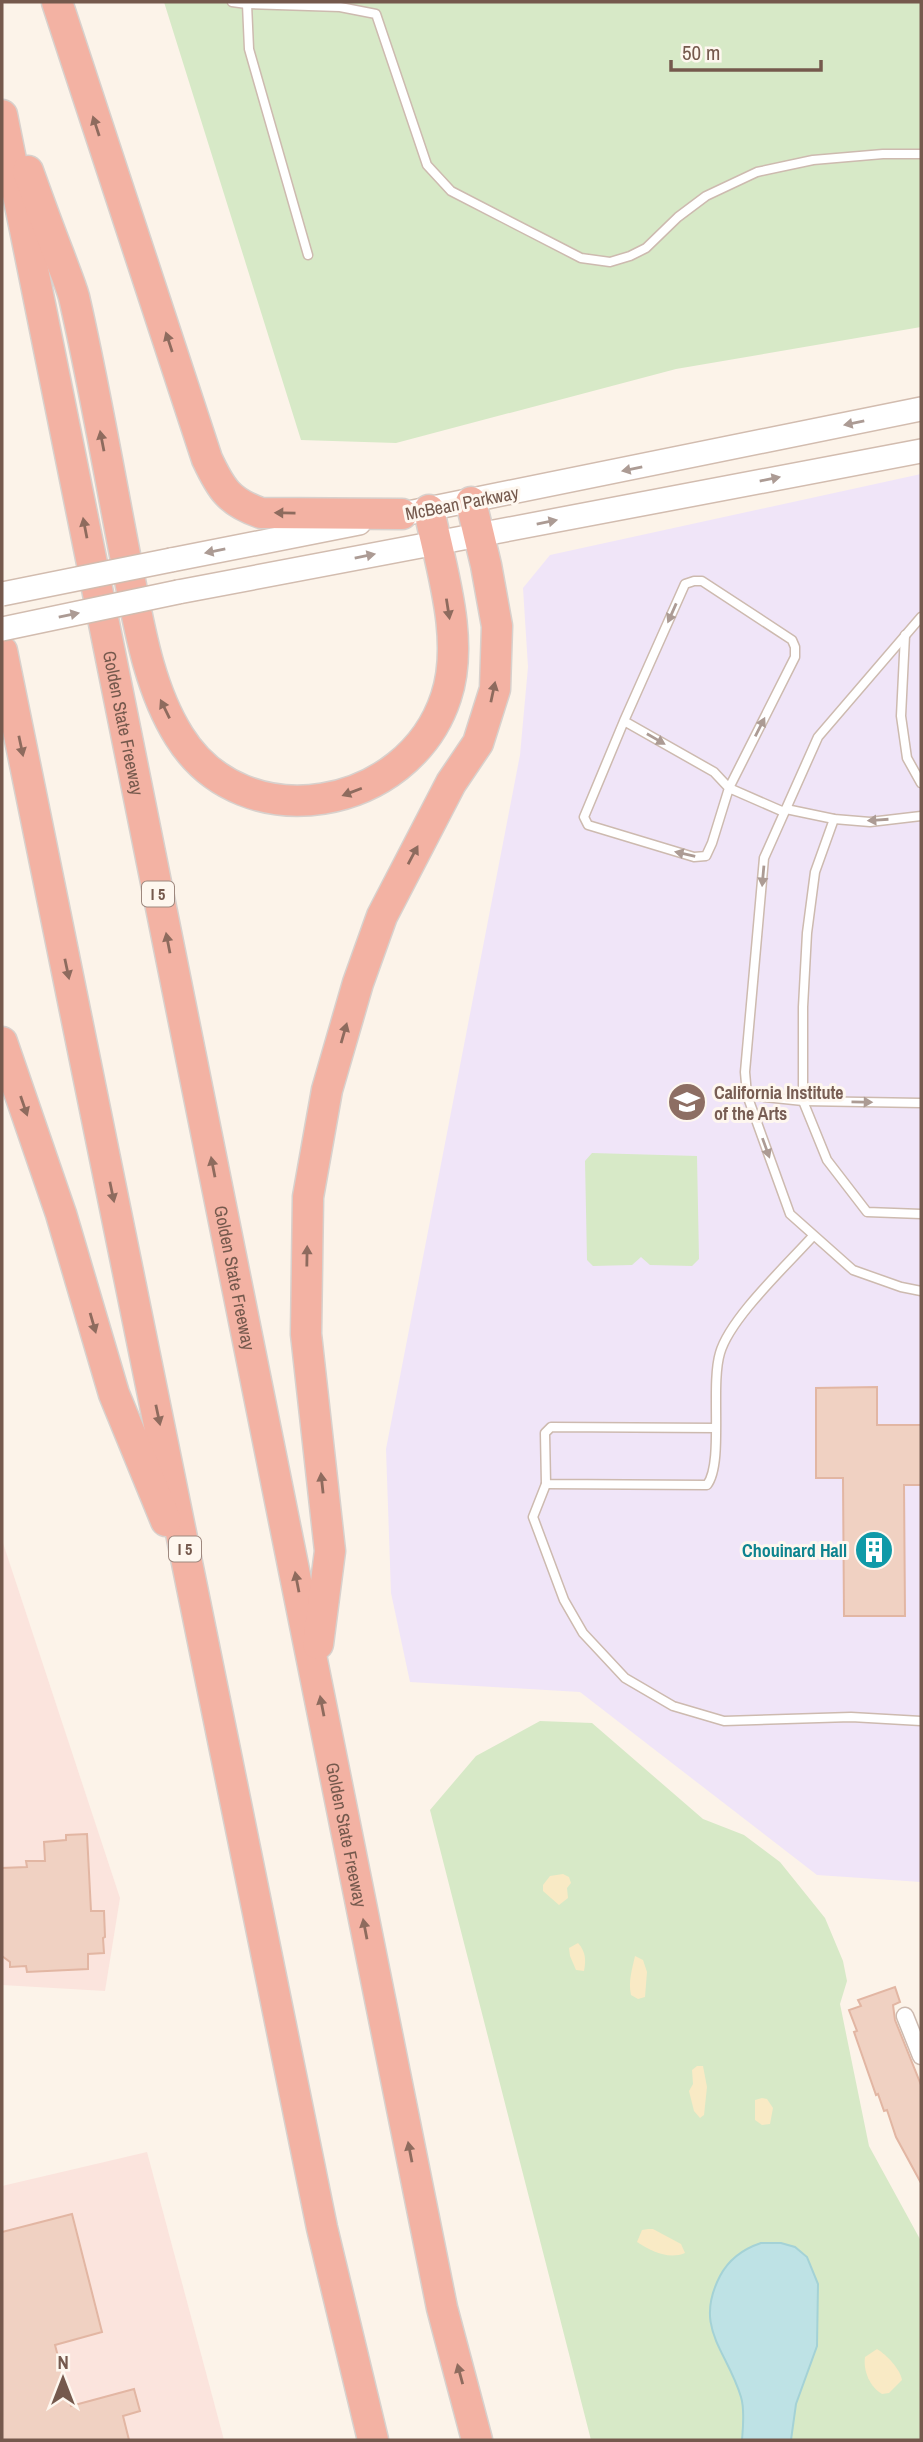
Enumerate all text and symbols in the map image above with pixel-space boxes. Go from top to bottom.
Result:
scale bar [671,28,822,72]
text: 50 m [682,38,720,67]
one-way arrow [91,116,101,137]
one-way arrow [163,332,173,353]
one-way arrow [843,417,865,428]
one-way arrow [97,430,108,452]
one-way arrow [621,463,643,474]
one-way arrow [759,474,781,485]
street label: McBean Parkway [403,480,521,526]
one-way arrow [274,508,296,519]
one-way arrow [536,516,558,527]
one-way arrow [79,517,90,539]
one-way arrow [204,546,226,557]
one-way arrow [354,550,376,561]
one-way arrow [443,598,454,620]
one-way arrow [666,603,678,623]
one-way arrow [58,610,80,621]
street label: Golden State Freeway [97,648,151,798]
one-way arrow [487,681,498,703]
one-way arrow [160,699,171,719]
one-way arrow [754,717,765,737]
one-way arrow [647,733,666,745]
one-way arrow [16,735,27,757]
one-way arrow [341,786,362,797]
one-way arrow [867,815,889,826]
one-way arrow [407,845,419,865]
one-way arrow [674,848,696,859]
one-way arrow [757,865,768,887]
road number: I 5 [142,881,174,906]
one-way arrow [163,932,174,954]
one-way arrow [61,958,72,980]
one-way arrow [339,1022,349,1043]
place label: California Institute of the Arts [714,1080,844,1126]
school or university icon: California Institute of the Arts [666,1081,708,1123]
one-way arrow [19,1096,30,1117]
one-way arrow [851,1096,873,1108]
one-way arrow [761,1138,772,1159]
one-way arrow [208,1155,219,1177]
one-way arrow [107,1181,118,1203]
street label: Golden State Freeway [209,1203,262,1353]
one-way arrow [301,1245,313,1267]
one-way arrow [89,1313,99,1334]
one-way arrow [152,1404,163,1426]
one-way arrow [316,1472,327,1494]
building icon: Chouinard Hall [853,1529,895,1571]
road number: I 5 [169,1536,201,1562]
place label: Chouinard Hall [742,1538,847,1563]
one-way arrow [291,1571,302,1593]
one-way arrow [316,1695,327,1717]
street label: Golden State Freeway [320,1760,374,1910]
one-way arrow [360,1918,371,1940]
one-way arrow [405,2141,416,2163]
north arrow [28,2344,98,2414]
text: N [57,2349,69,2375]
one-way arrow [454,2364,464,2385]

